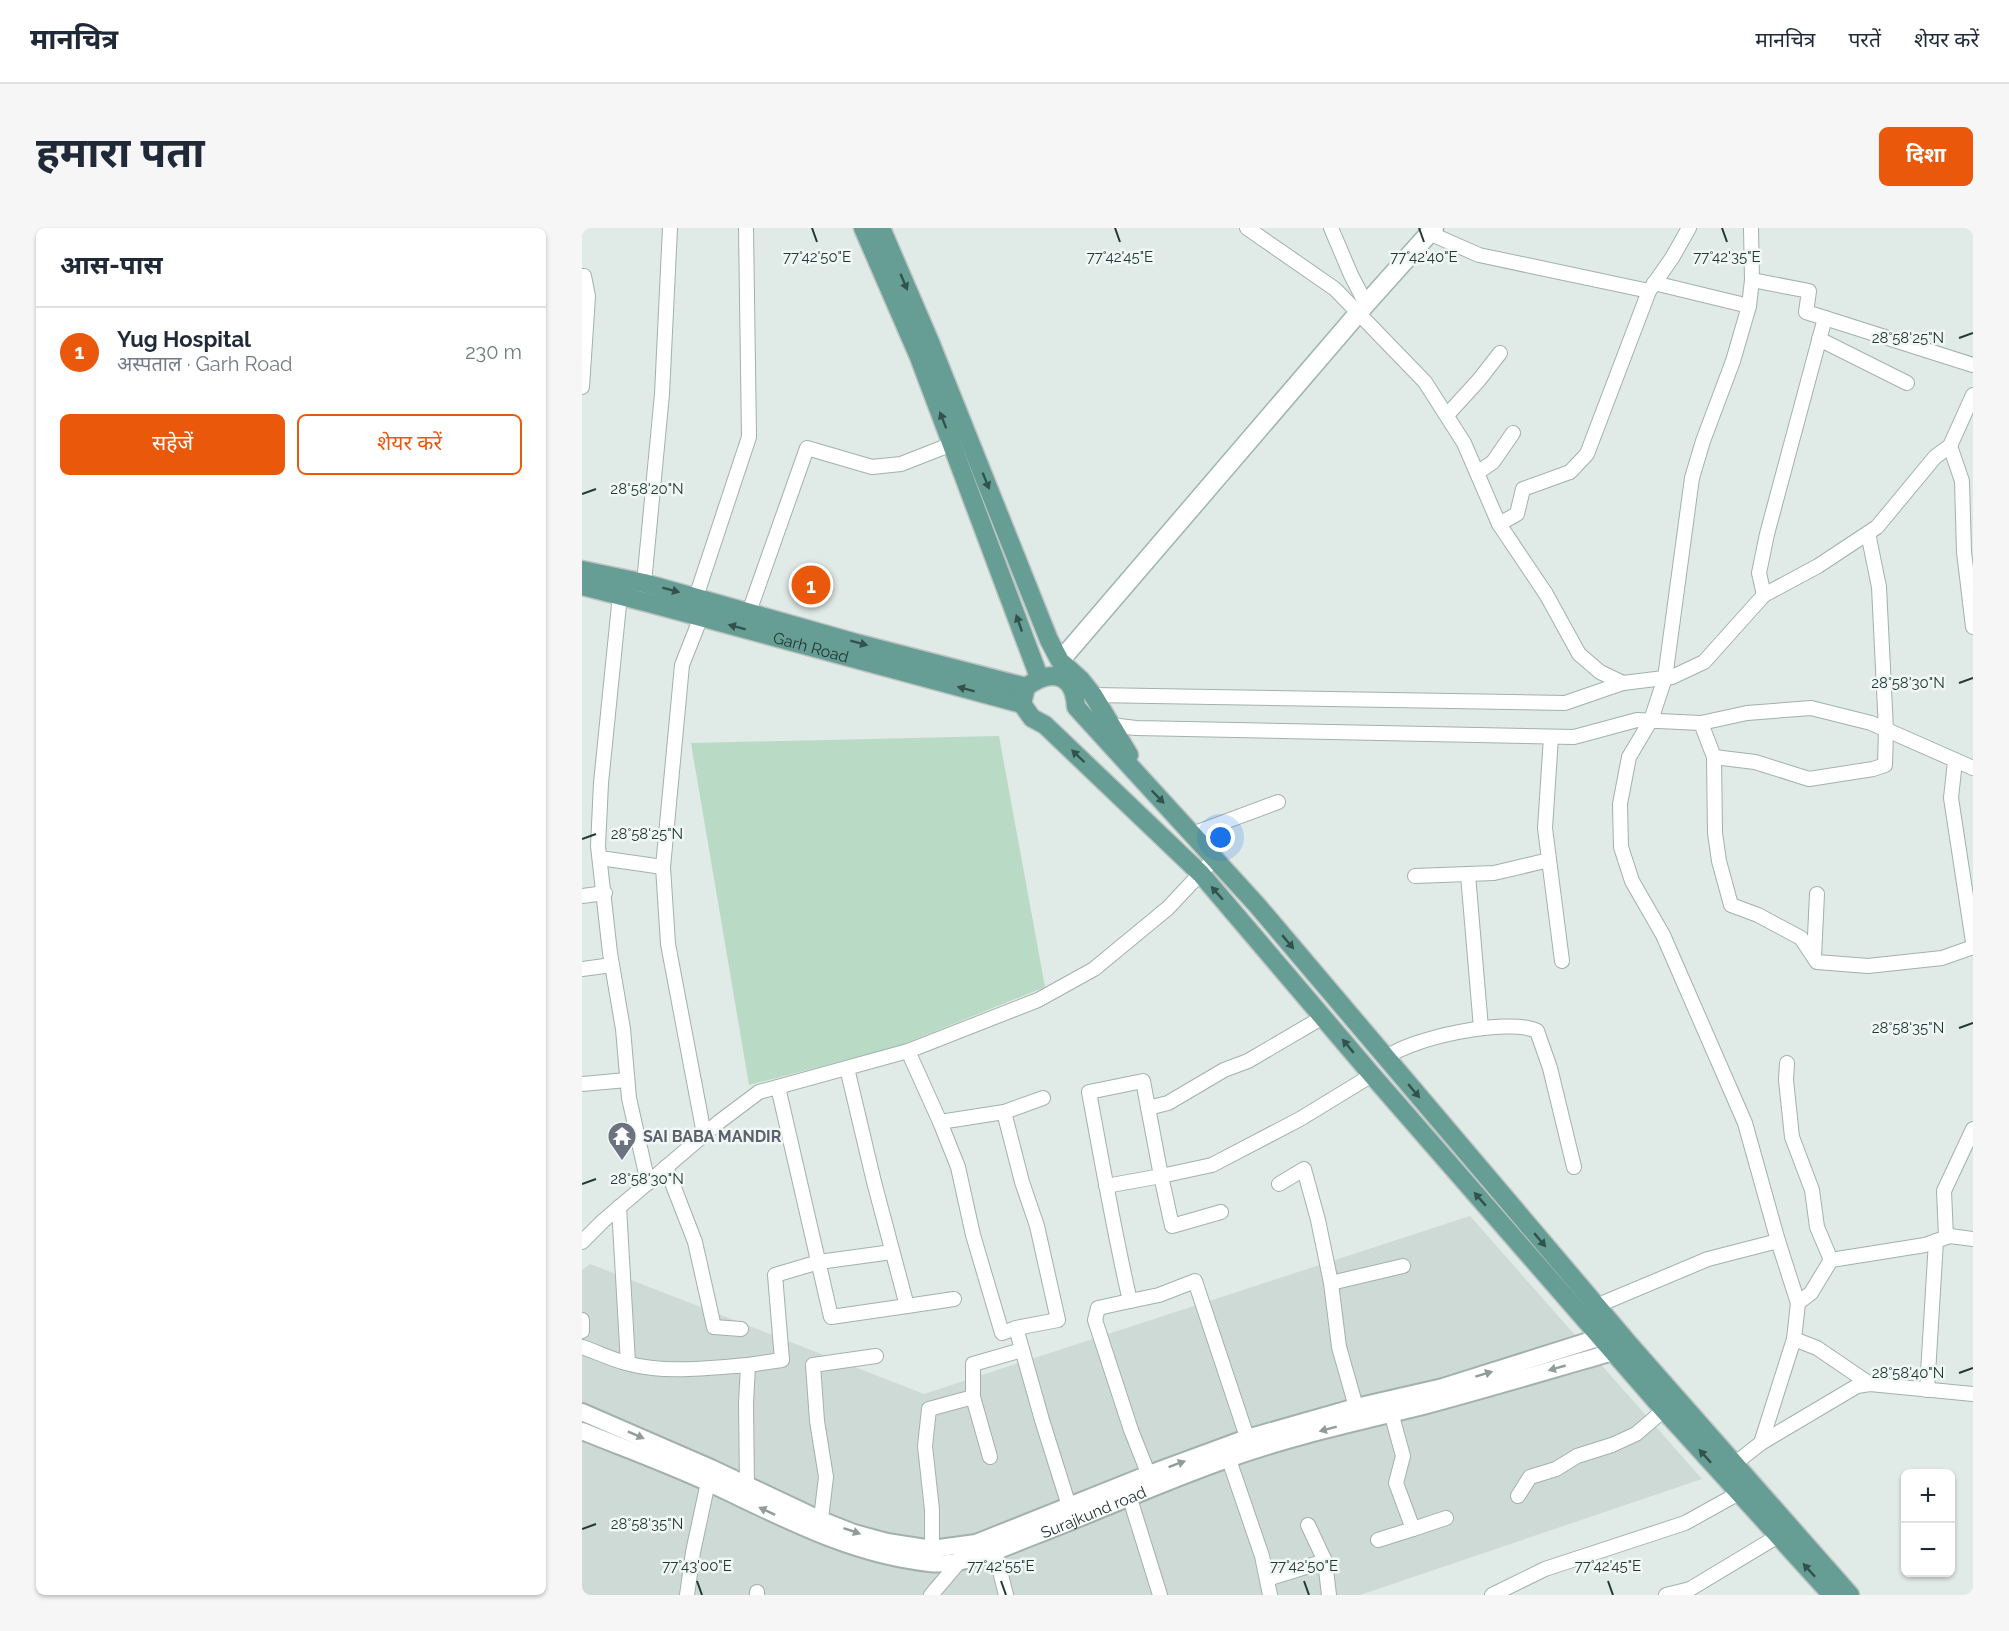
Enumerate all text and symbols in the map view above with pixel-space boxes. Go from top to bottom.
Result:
text: मानचित्र [30,23,118,56]
text: मानचित्र [1755,27,1815,52]
text: परतें [1848,27,1881,52]
text: शेयर करें [1914,27,1979,52]
button: दिशा [1879,127,1973,186]
text: हमारा पता [36,128,205,177]
text: 77°42'50"E [783,248,851,266]
text: 77°42'45"E [1087,248,1153,266]
text: 77°42'40"E [1390,248,1458,266]
text: 77°42'35"E [1693,248,1761,266]
text: आस-पास [60,250,163,280]
one-way arrow [899,273,909,291]
text: Yug Hospital [117,326,251,352]
text: 28°58'25"N [1872,329,1944,347]
text: 1 [75,340,84,364]
text: 230 m [465,340,522,364]
text: अस्पताल · Garh Road [117,352,293,376]
one-way arrow [938,411,948,429]
button: सहेजें [60,414,285,475]
button: शेयर करें [297,414,522,475]
one-way arrow [981,473,991,491]
text: 28°58'20"N [610,480,684,498]
pin: 1 [792,562,830,608]
one-way arrow [662,586,680,596]
one-way arrow [1014,613,1024,631]
one-way arrow [728,622,746,631]
street label: Garh Road [771,628,851,667]
one-way arrow [849,639,868,649]
text: 28°58'30"N [1871,674,1945,692]
one-way arrow [956,683,975,693]
one-way arrow [1070,749,1085,763]
one-way arrow [1151,789,1164,804]
your location [1206,823,1235,852]
text: 28°58'25"N [611,825,683,843]
one-way arrow [1211,886,1224,901]
one-way arrow [1281,934,1294,949]
text: 28°58'35"N [1872,1019,1944,1037]
one-way arrow [1341,1038,1354,1054]
one-way arrow [1407,1083,1420,1098]
temple icon: SAI BABA MANDIR [606,1120,638,1162]
place label: SAI BABA MANDIR [643,1127,782,1146]
text: 28°58'30"N [610,1170,684,1188]
one-way arrow [1473,1191,1486,1207]
one-way arrow [1534,1232,1547,1248]
one-way arrow [1548,1364,1566,1373]
text: 28°58'40"N [1872,1364,1944,1382]
one-way arrow [1475,1369,1493,1378]
one-way arrow [1319,1425,1337,1434]
one-way arrow [627,1431,644,1440]
one-way arrow [1698,1448,1712,1463]
one-way arrow [1168,1458,1186,1468]
map controls [1901,1469,1955,1577]
button: + [1901,1469,1955,1523]
street label: Surajkund road [1038,1482,1149,1542]
one-way arrow [758,1506,775,1515]
text: 28°58'35"N [611,1515,683,1533]
button: − [1901,1523,1955,1577]
one-way arrow [843,1527,861,1537]
text: 77°43'00"E [662,1557,732,1575]
text: 77°42'55"E [967,1557,1035,1575]
text: 77°42'50"E [1270,1557,1338,1575]
text: 77°42'45"E [1575,1557,1641,1575]
one-way arrow [1802,1563,1816,1578]

